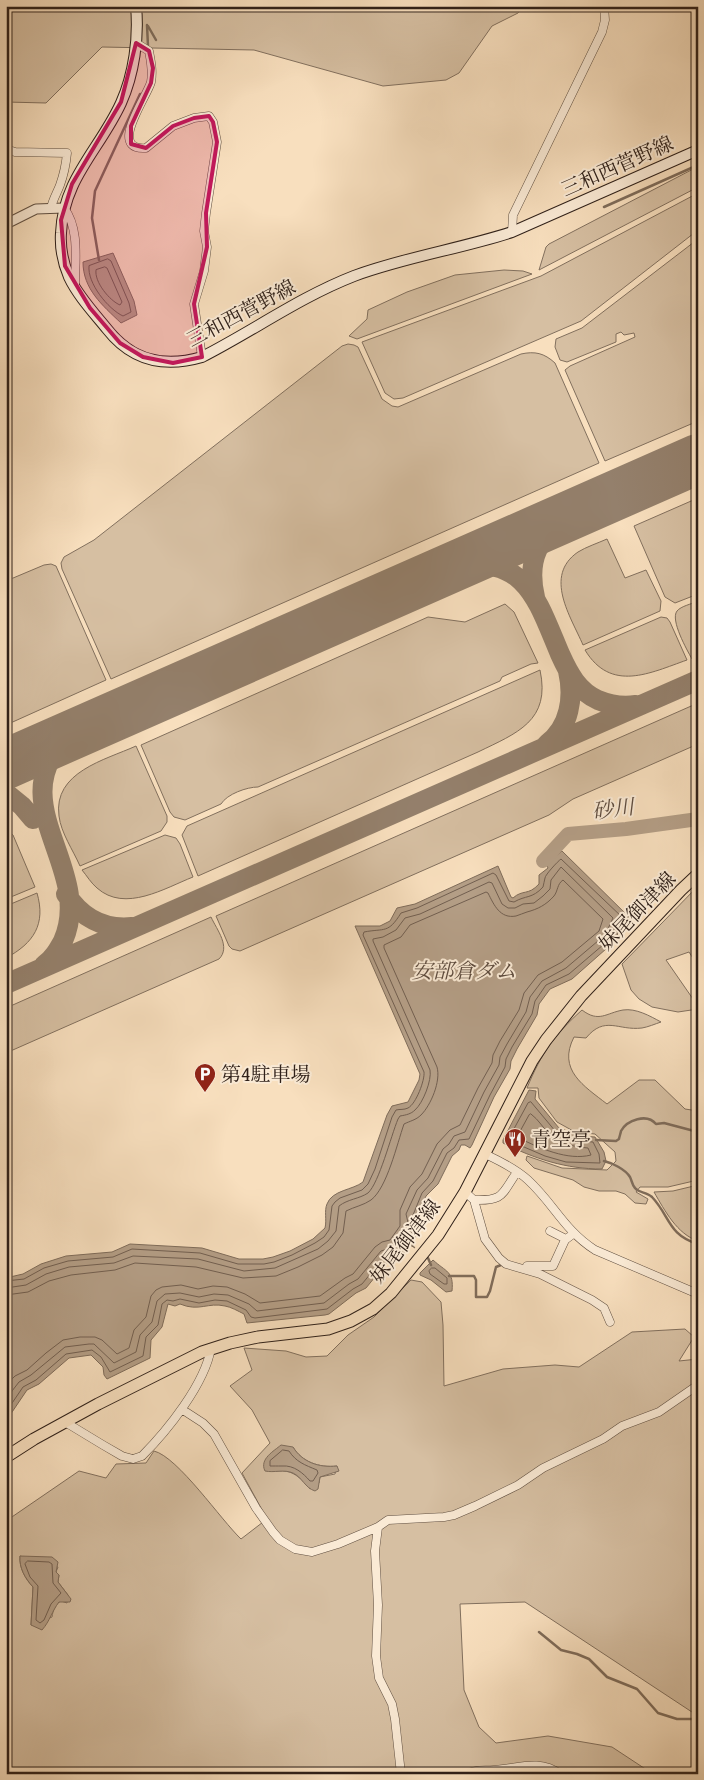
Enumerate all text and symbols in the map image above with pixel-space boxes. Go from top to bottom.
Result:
street label: 三和西菅野線 [556,128,678,203]
street label: 三和西菅野線 [181,272,301,354]
water label: 砂川 [590,790,638,826]
street label: 妹尾御津線 [591,865,682,957]
water label: 安部倉ダム [412,955,517,986]
place label: 第4駐車場 [221,1059,311,1088]
parking icon: 第4駐車場 [193,1062,217,1093]
place label: 青空亭 [531,1124,591,1153]
restaurant icon: 青空亭 [503,1127,527,1158]
street label: 妹尾御津線 [362,1192,447,1289]

